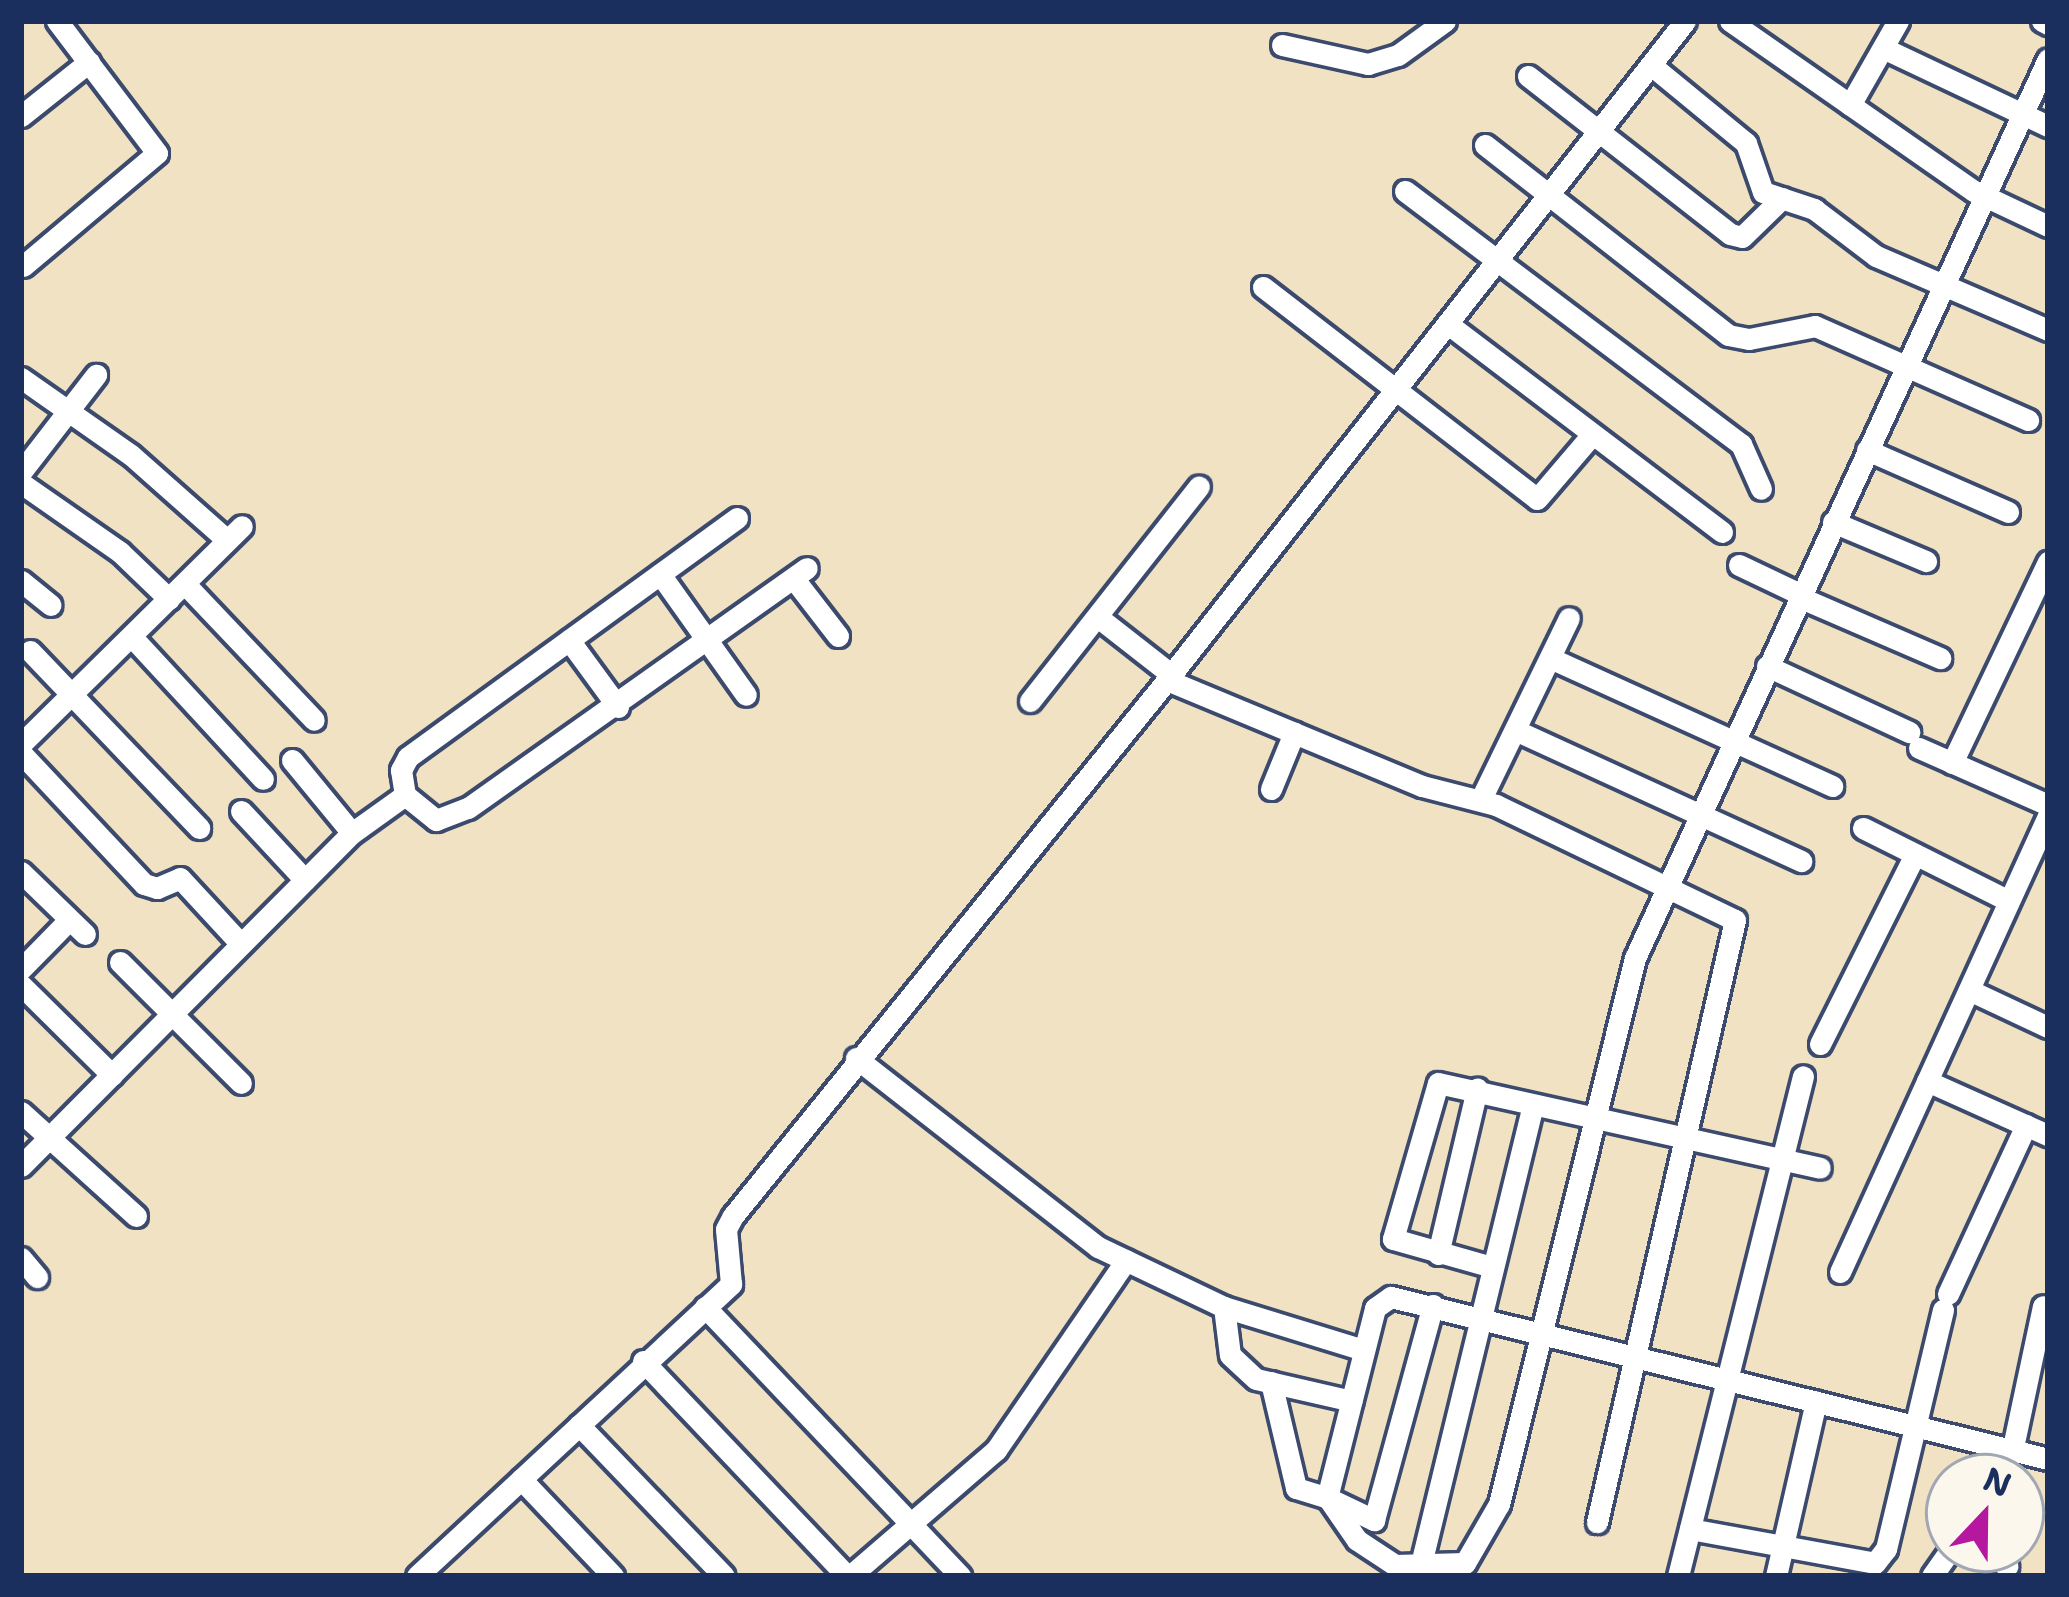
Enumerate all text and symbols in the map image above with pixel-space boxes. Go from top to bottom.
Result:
north arrow [1925,1453,2045,1573]
text: N [1977,1456,2018,1508]

